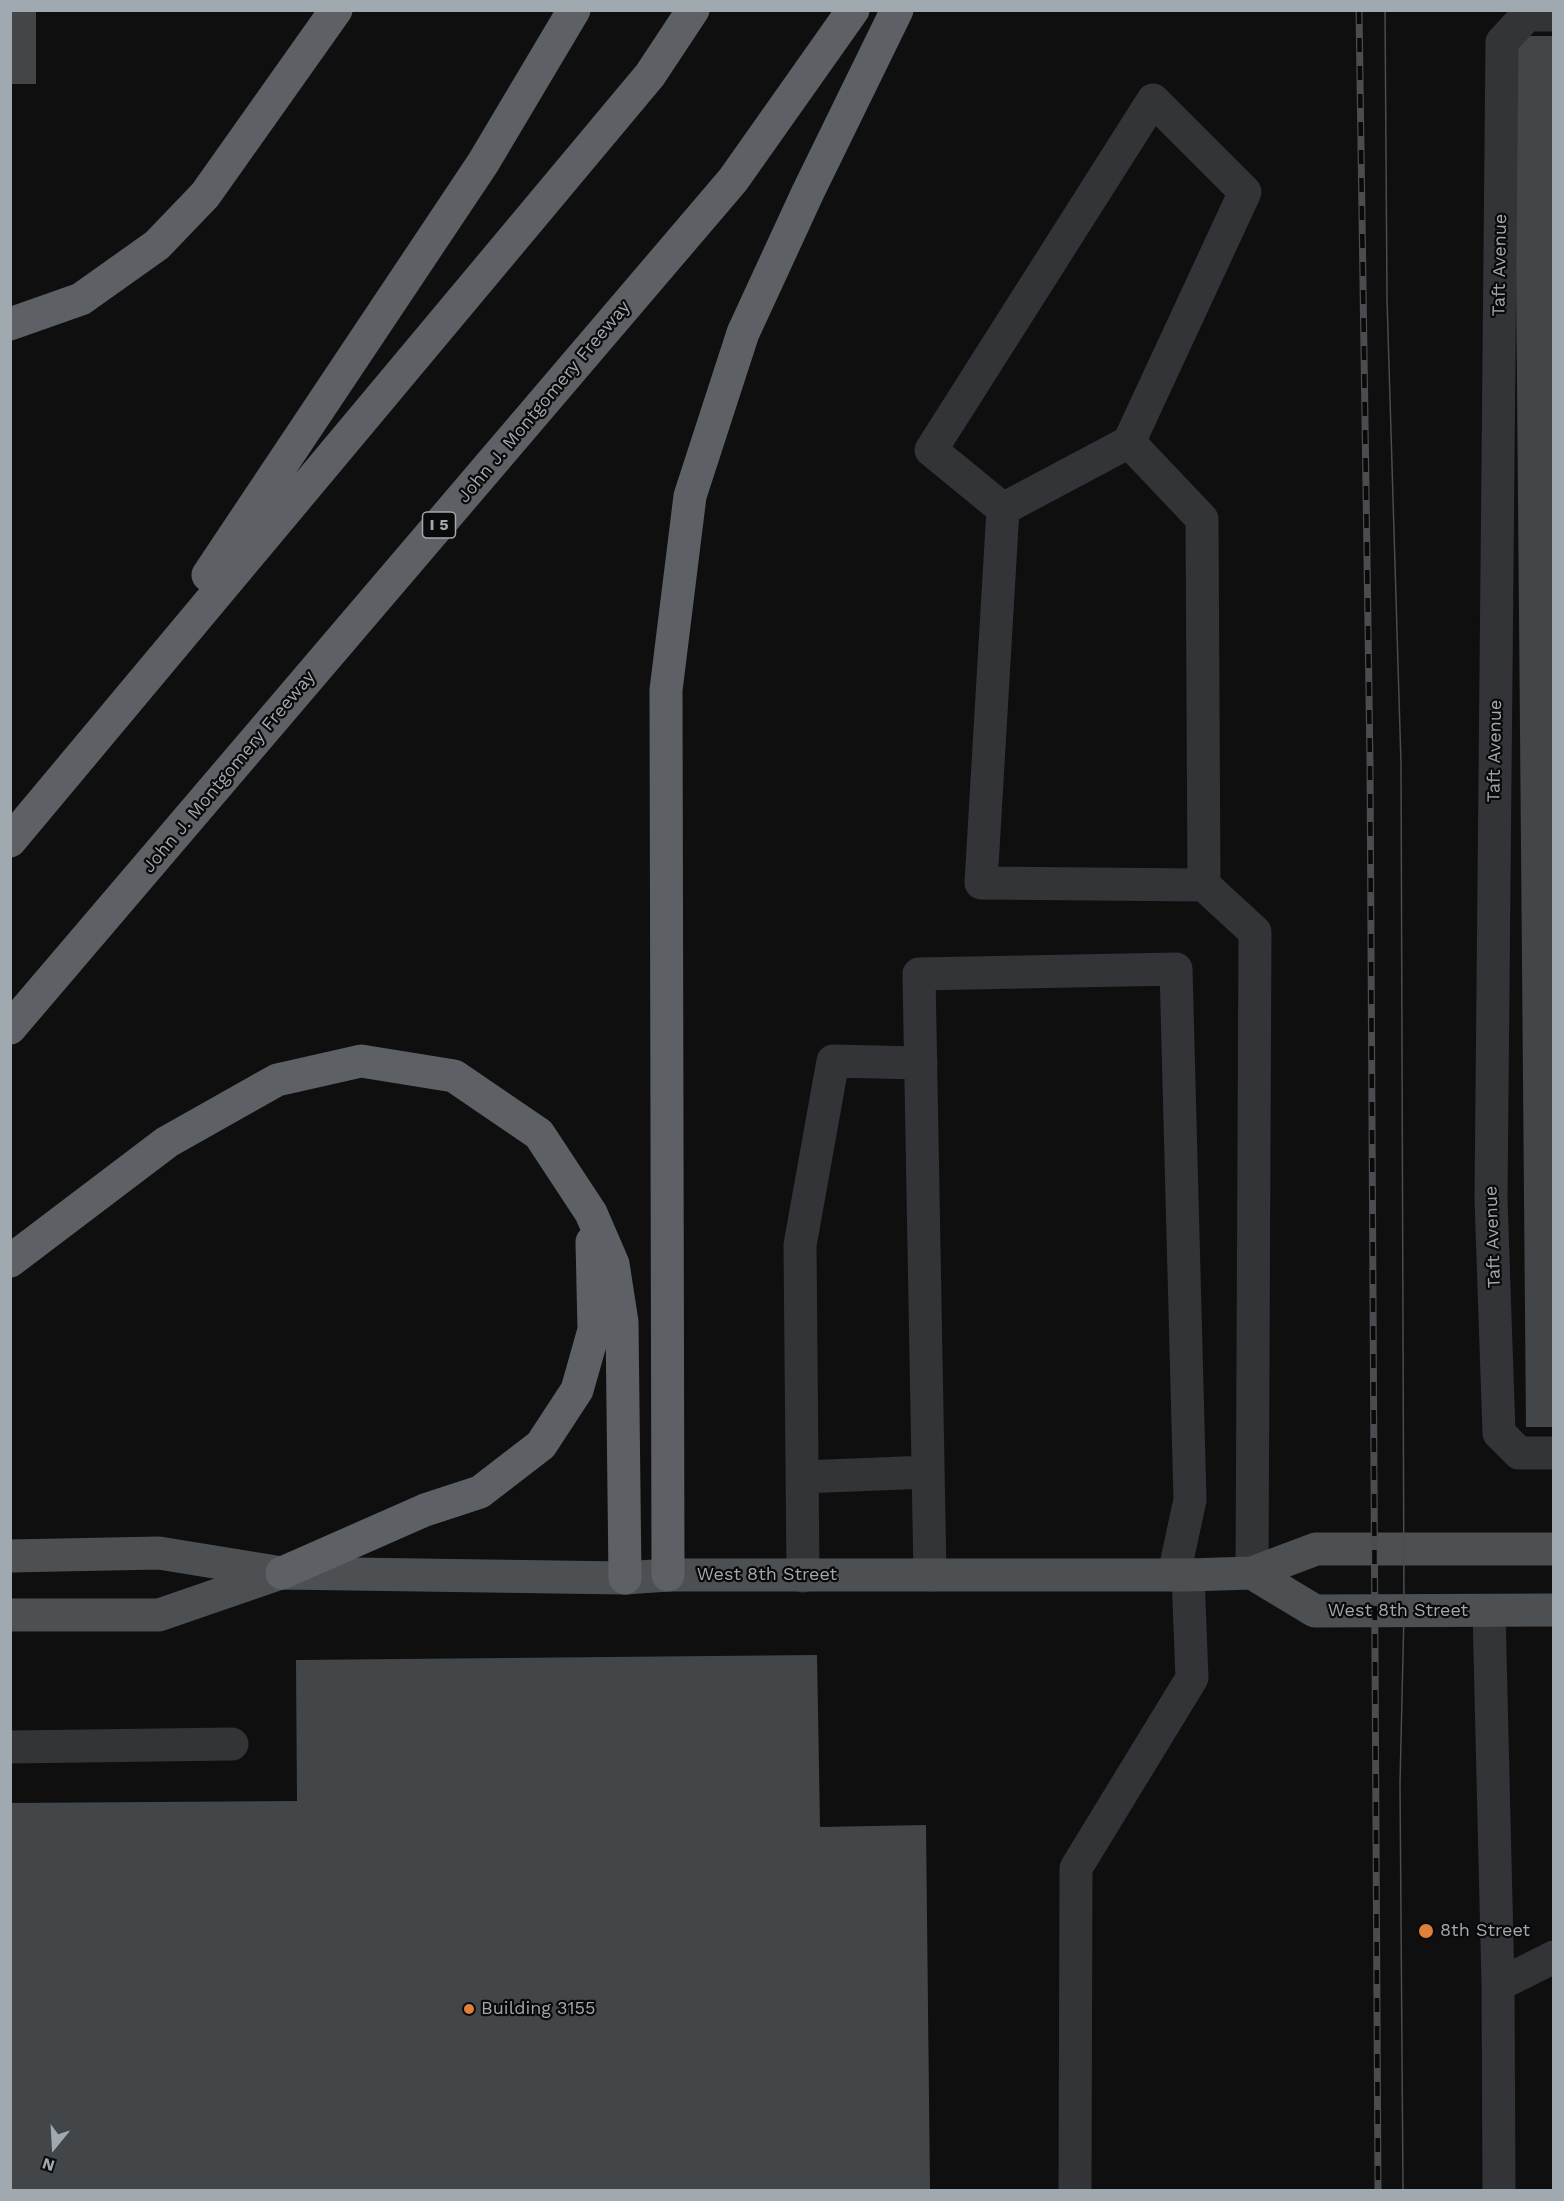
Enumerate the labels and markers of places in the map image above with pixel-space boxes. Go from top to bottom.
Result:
place label: 8th Street [1440,1920,1530,1942]
marker: 8th Street [1417,1922,1435,1940]
place label: Building 3155 [481,1998,596,2020]
marker: Building 3155 [462,2002,476,2016]

